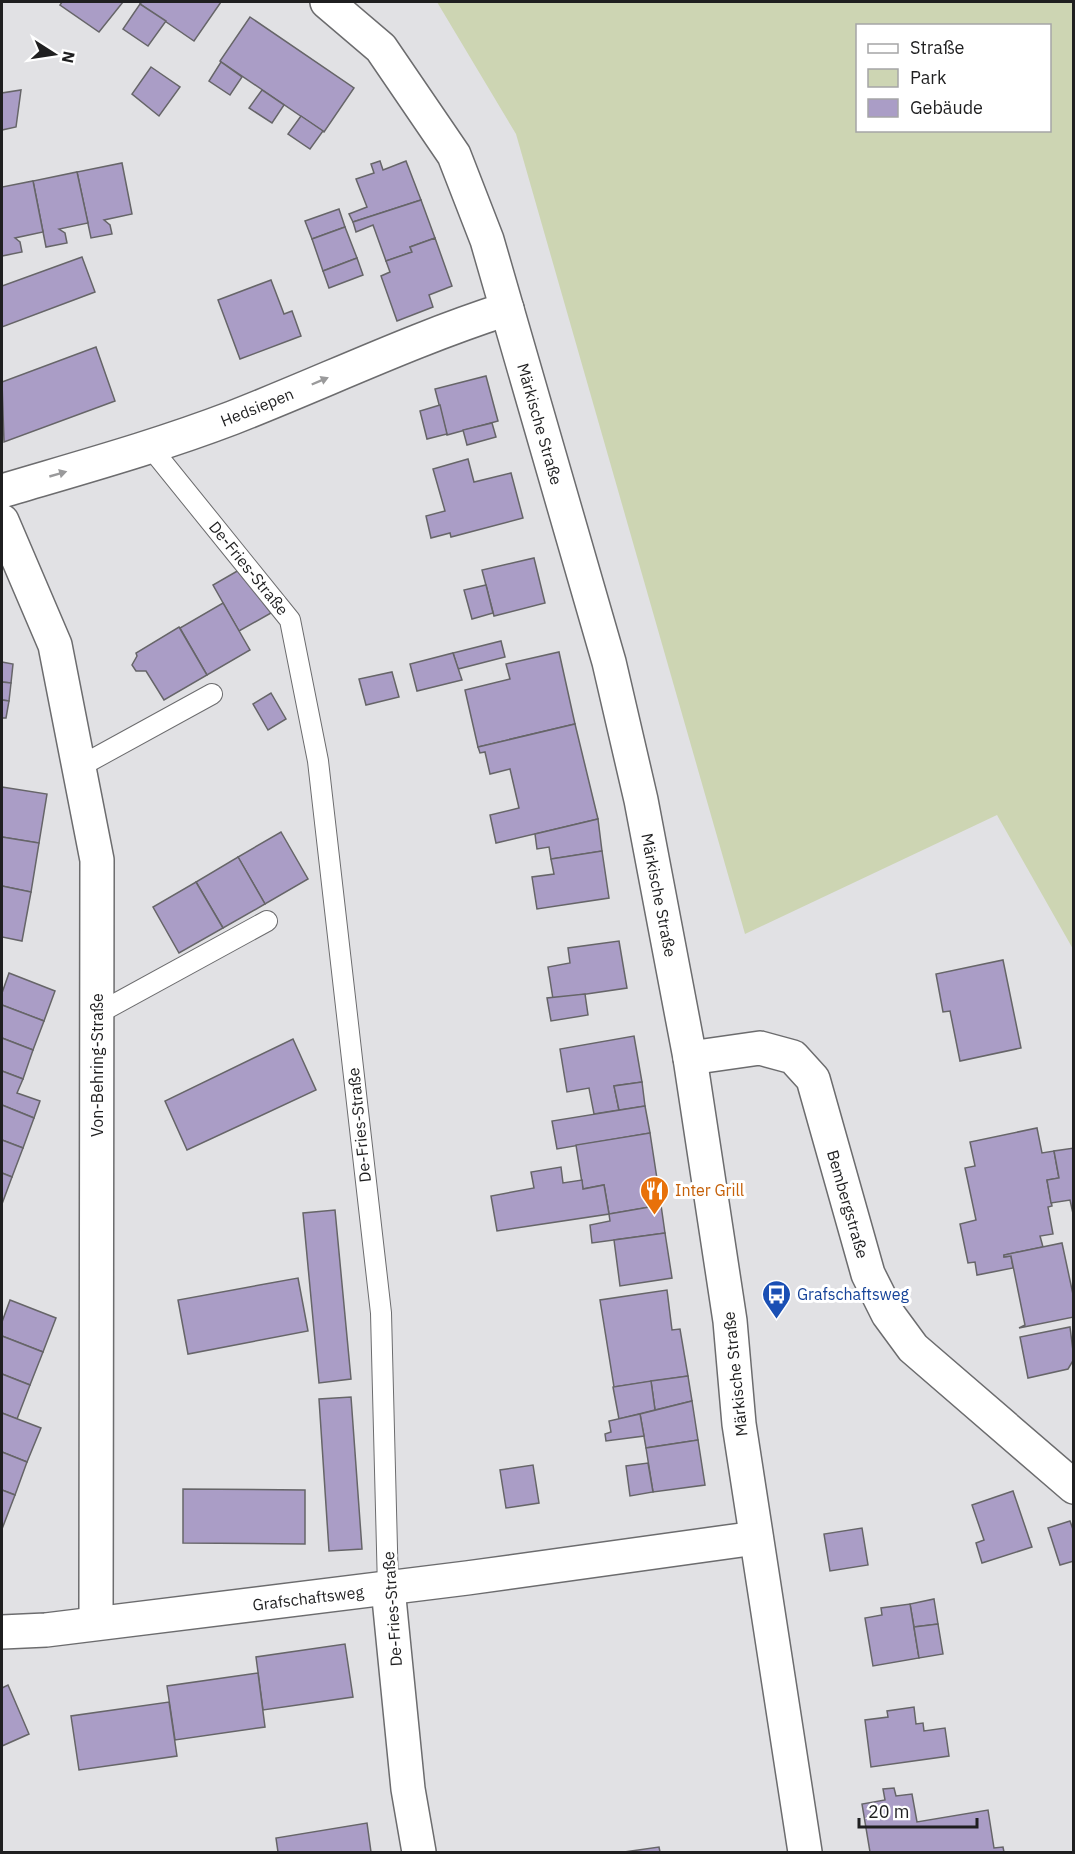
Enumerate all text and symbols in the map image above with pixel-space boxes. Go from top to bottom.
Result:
north arrow [24,24,84,84]
legend [856,24,1051,132]
text: Straße [910,36,964,59]
text: N [58,49,80,65]
text: Park [910,66,947,89]
text: Gebäude [910,96,983,119]
street label: Märkische Straße [513,361,567,487]
one-way arrow [312,376,330,386]
street label: Hedsiepen [218,383,296,431]
one-way arrow [49,469,67,479]
street label: De-Fries-Straße [205,517,293,619]
street label: Märkische Straße [637,831,681,959]
street label: Von-Behring-Straße [87,993,107,1137]
street label: De-Fries-Straße [343,1066,375,1183]
street label: Bembergstraße [823,1147,873,1261]
restaurant icon: Inter Grill [638,1174,670,1216]
place label: Inter Grill [675,1180,744,1200]
bus stop icon: Grafschaftsweg [760,1278,792,1320]
place label: Grafschaftsweg [797,1284,910,1304]
street label: Märkische Straße [718,1310,752,1438]
street label: De-Fries-Straße [378,1551,406,1667]
street label: Grafschaftsweg [251,1581,365,1615]
scale bar [859,1791,978,1829]
text: 20 m [868,1800,910,1823]

